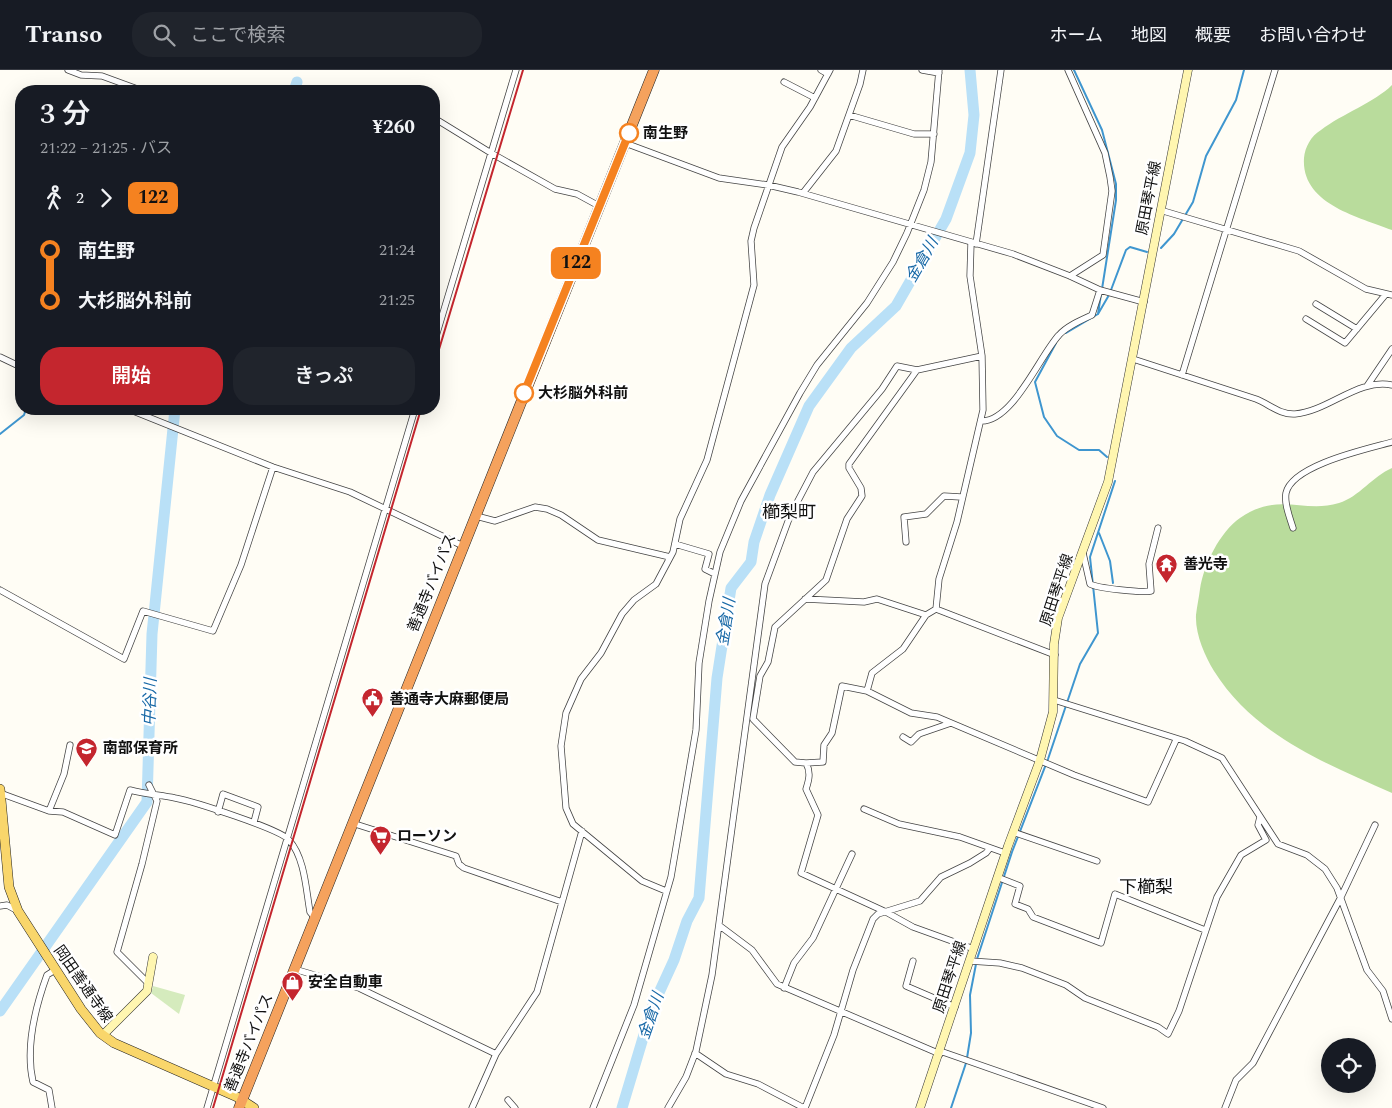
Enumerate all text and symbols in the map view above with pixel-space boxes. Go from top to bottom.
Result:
search box [132,12,482,57]
text: Transo [25,17,102,53]
icon: search [150,21,178,49]
text: ここで検索 [190,21,285,50]
text: ホーム [1050,22,1103,49]
text: 地図 [1131,22,1167,49]
text: 概要 [1195,22,1231,49]
text: お問い合わせ [1259,22,1367,49]
text: 3 分 [40,93,90,136]
text: ¥260 [372,113,415,142]
place label: 南生野 [643,122,688,145]
marker: 南生野 [619,123,639,143]
text: 21:22 – 21:25 · バス [40,136,172,160]
street label: 原田琴平線 [1131,159,1167,237]
icon: walk [40,184,68,212]
icon: forward [92,184,120,212]
text: 122 [138,184,168,211]
text: 2 [76,186,84,210]
water label: 金倉川 [900,231,945,287]
text: 南生野 [78,237,135,266]
text: 21:24 [379,238,415,262]
line badge: 122 [547,247,605,279]
text: 122 [561,249,591,276]
text: 大杉脳外科前 [78,287,192,316]
text: 21:25 [379,288,415,312]
button: 開始 [40,347,223,405]
button: きっぷ [233,347,415,405]
place label: 大杉脳外科前 [538,382,628,405]
marker: 大杉脳外科前 [514,383,534,403]
district label: 櫛梨町 [762,499,816,526]
street label: 善通寺バイパス [402,530,462,636]
street label: 原田琴平線 [1034,551,1080,629]
temple icon: 善光寺 [1155,552,1179,583]
place label: 善光寺 [1183,553,1228,576]
water label: 金倉川 [710,594,742,648]
water label: 中谷川 [137,676,163,726]
public building icon: 善通寺大麻郵便局 [361,687,385,718]
place label: 善通寺大麻郵便局 [389,688,509,711]
school or university icon: 南部保育所 [75,736,99,767]
place label: 南部保育所 [103,737,178,760]
supermarket icon: ローソン [369,824,393,855]
place label: ローソン [397,825,457,848]
district label: 下櫛梨 [1119,874,1173,901]
street label: 原田琴平線 [927,938,973,1016]
street label: 岡田善通寺線 [48,941,118,1027]
shop icon: 安全自動車 [280,970,304,1001]
place label: 安全自動車 [308,971,383,994]
water label: 金倉川 [632,988,671,1043]
street label: 善通寺バイパス [219,990,279,1096]
map controls [1321,1038,1376,1093]
button: locate [1321,1038,1376,1093]

